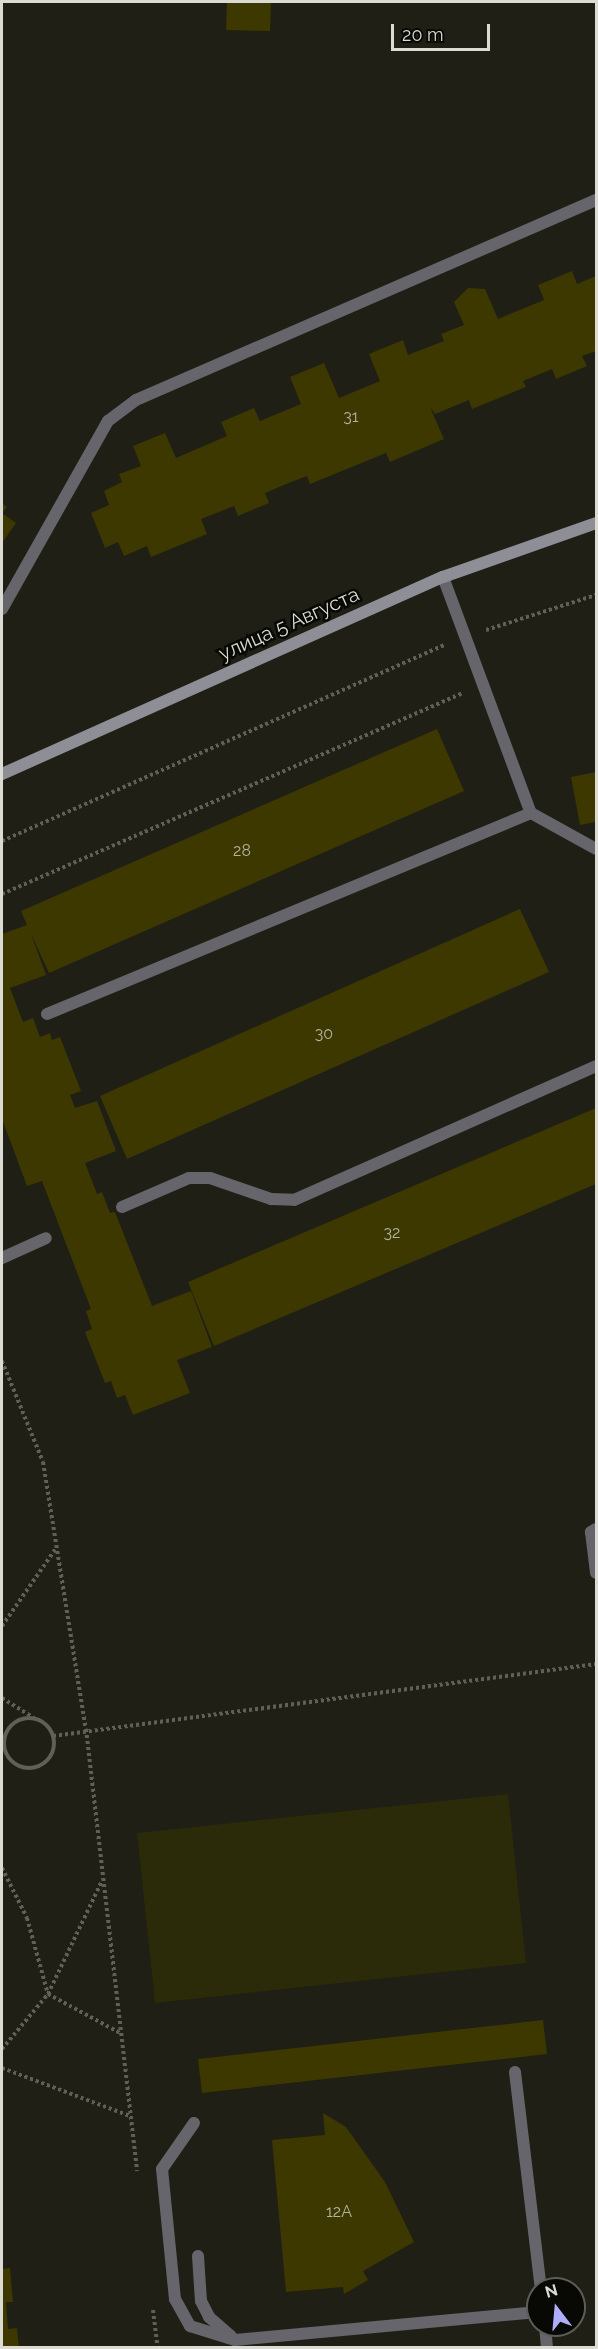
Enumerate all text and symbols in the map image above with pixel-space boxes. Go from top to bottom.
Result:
scale bar [394,12,493,50]
text: 20 m [402,24,444,45]
house number: 31 [343,407,359,427]
street label: улица 5 Августа [215,582,363,666]
house number: 28 [233,841,251,861]
house number: 30 [315,1024,333,1044]
house number: 32 [384,1223,400,1243]
house number: 12А [326,2202,352,2222]
north arrow [526,2277,586,2337]
text: N [543,2280,560,2302]

